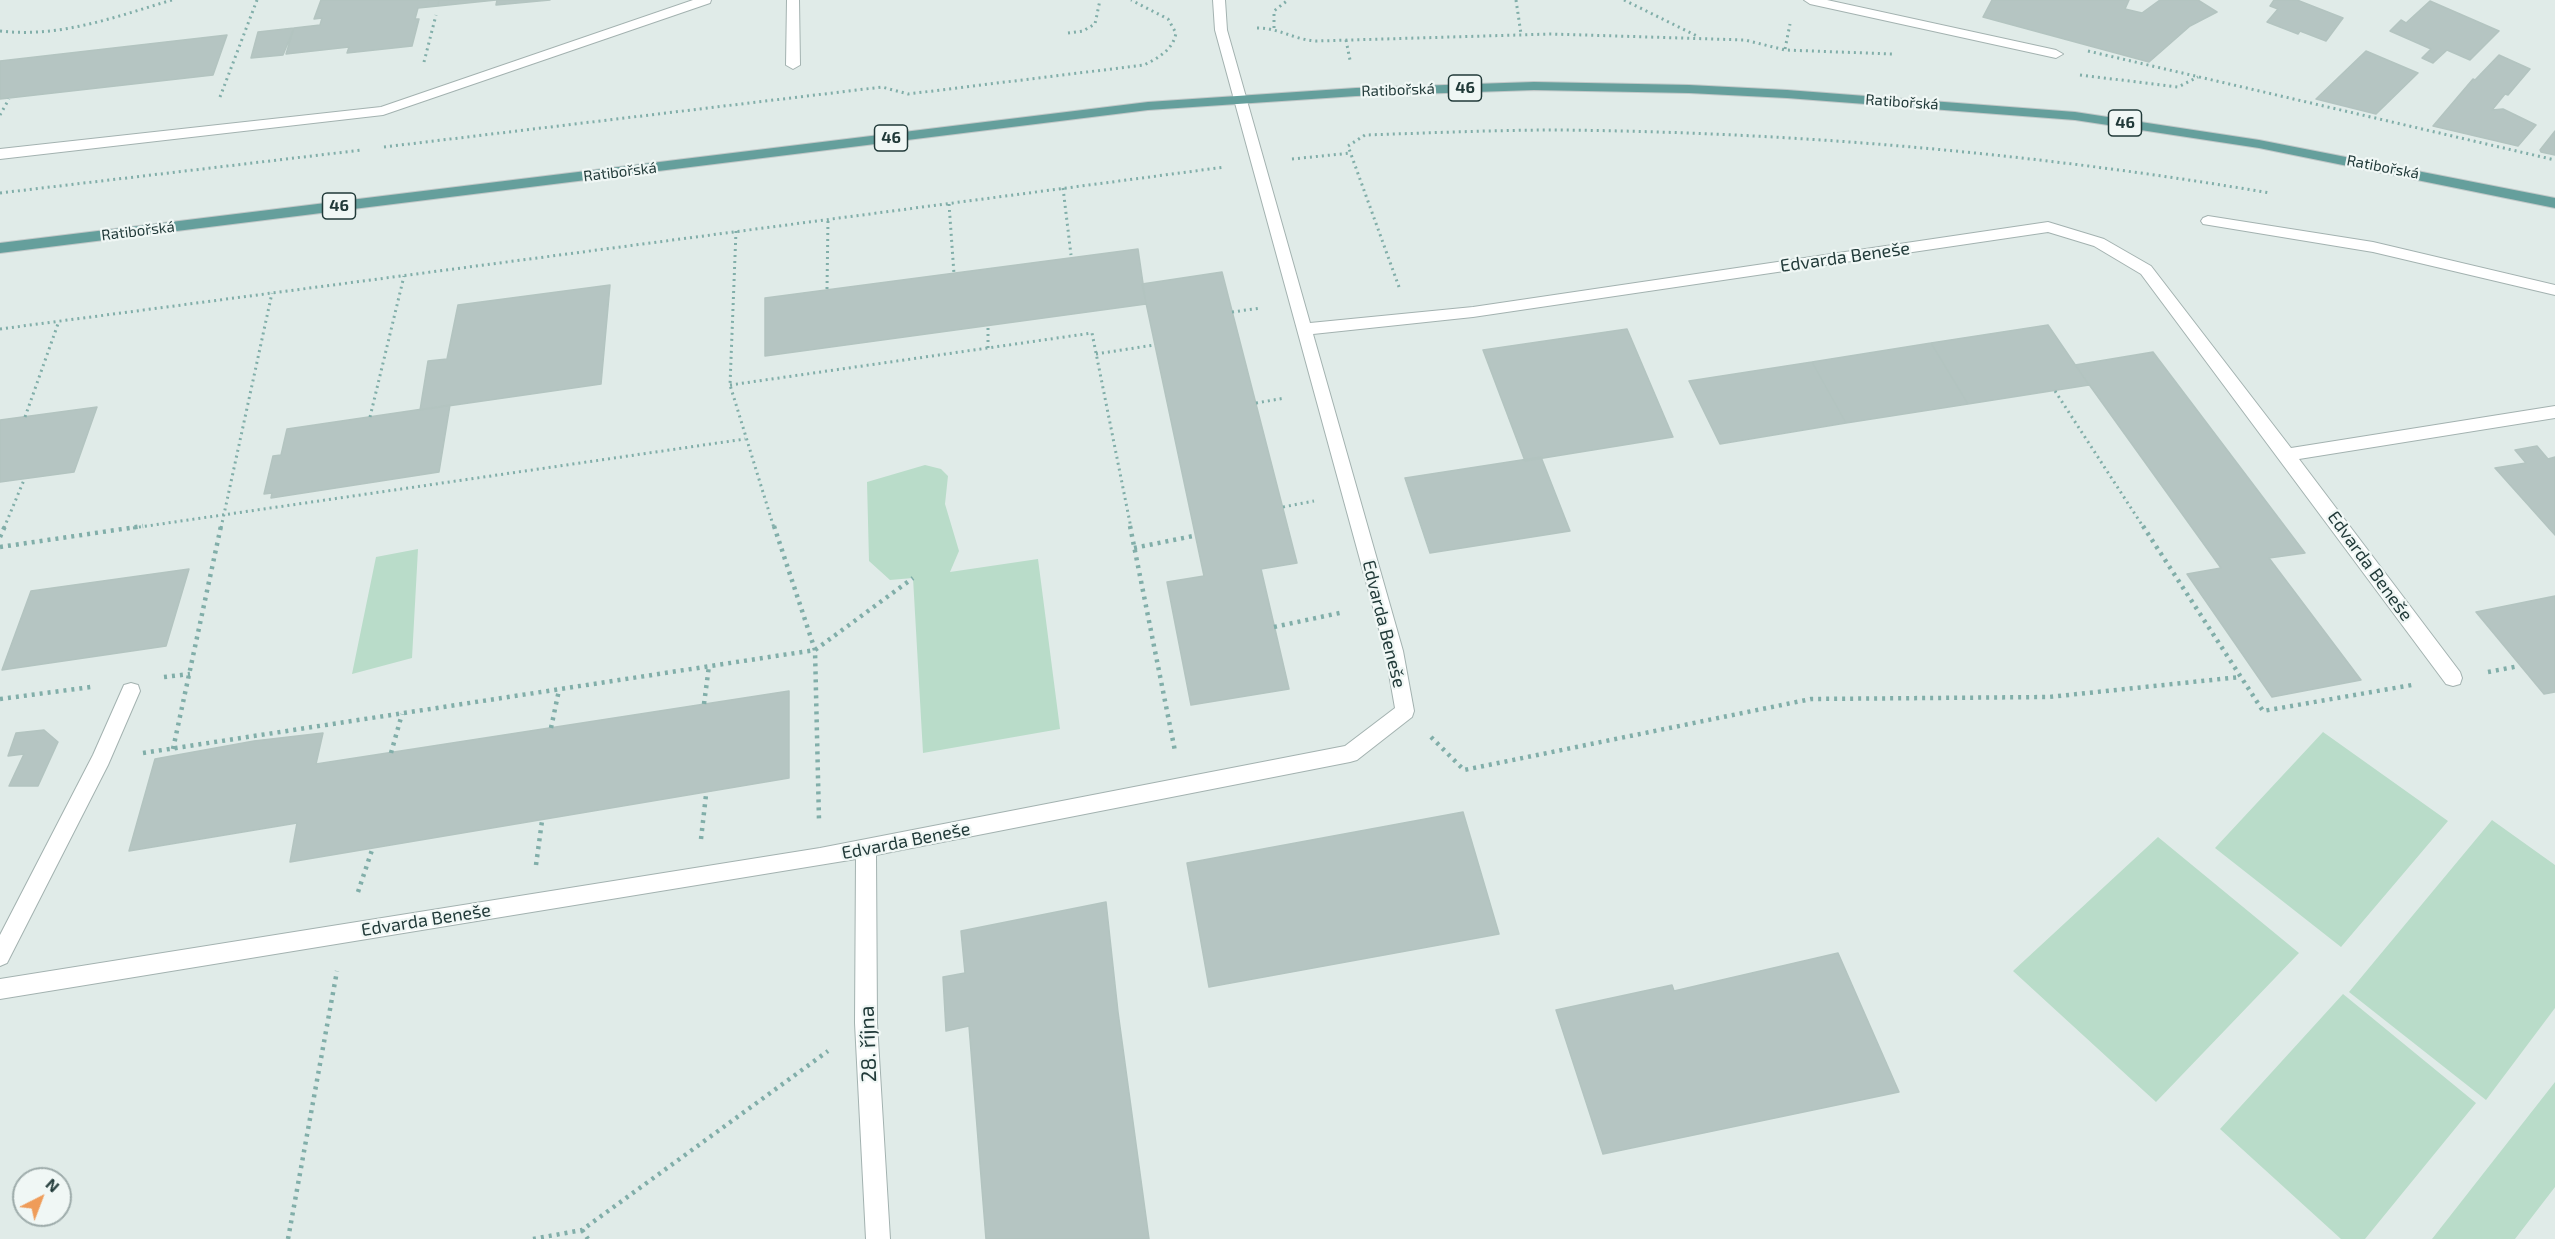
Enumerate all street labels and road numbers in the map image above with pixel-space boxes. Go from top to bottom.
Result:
road number: 46 [1448,75,1482,101]
street label: Ratibořská [1361,80,1435,100]
street label: Ratibořská [1865,90,1939,114]
road number: 46 [2108,110,2142,136]
road number: 46 [874,125,908,151]
street label: Ratibořská [2345,151,2421,183]
street label: Ratibořská [582,159,658,185]
road number: 46 [322,193,356,219]
street label: Ratibořská [100,218,176,244]
street label: Edvarda Beneše [1779,237,1911,277]
street label: Edvarda Beneše [2323,507,2417,625]
street label: Edvarda Beneše [1358,558,1410,690]
street label: Edvarda Beneše [840,818,972,864]
street label: Edvarda Beneše [360,899,492,941]
street label: 28. října [854,1005,882,1083]

